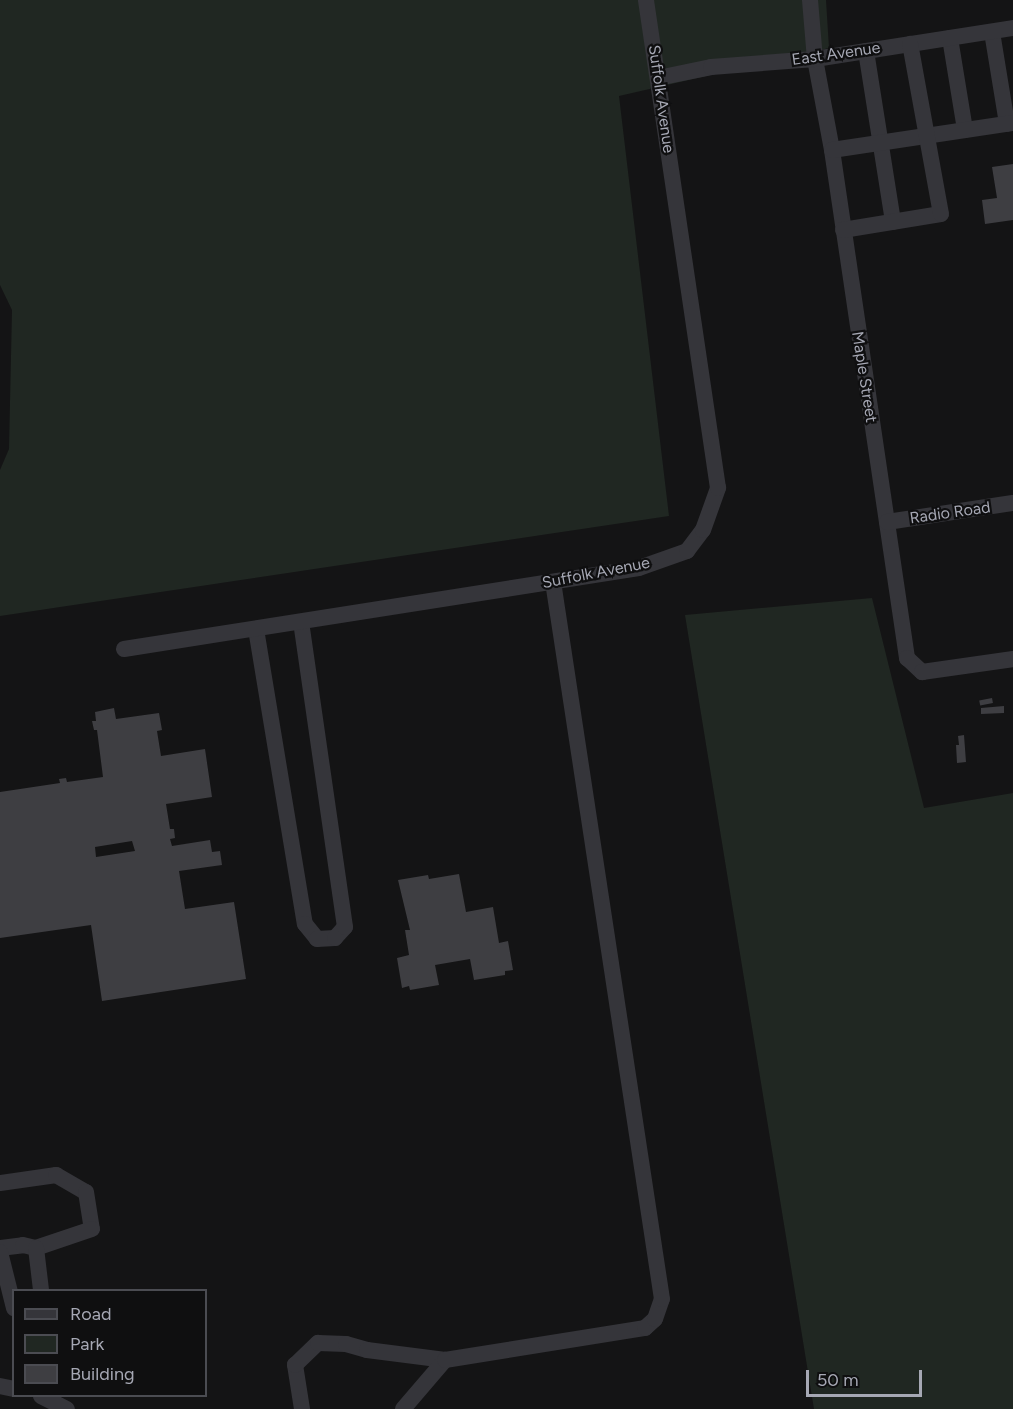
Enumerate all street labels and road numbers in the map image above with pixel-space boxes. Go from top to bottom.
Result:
street label: East Avenue [791,38,881,70]
street label: Suffolk Avenue [644,44,678,154]
street label: Maple Street [847,330,881,424]
street label: Radio Road [908,498,992,528]
street label: Suffolk Avenue [541,553,651,593]

